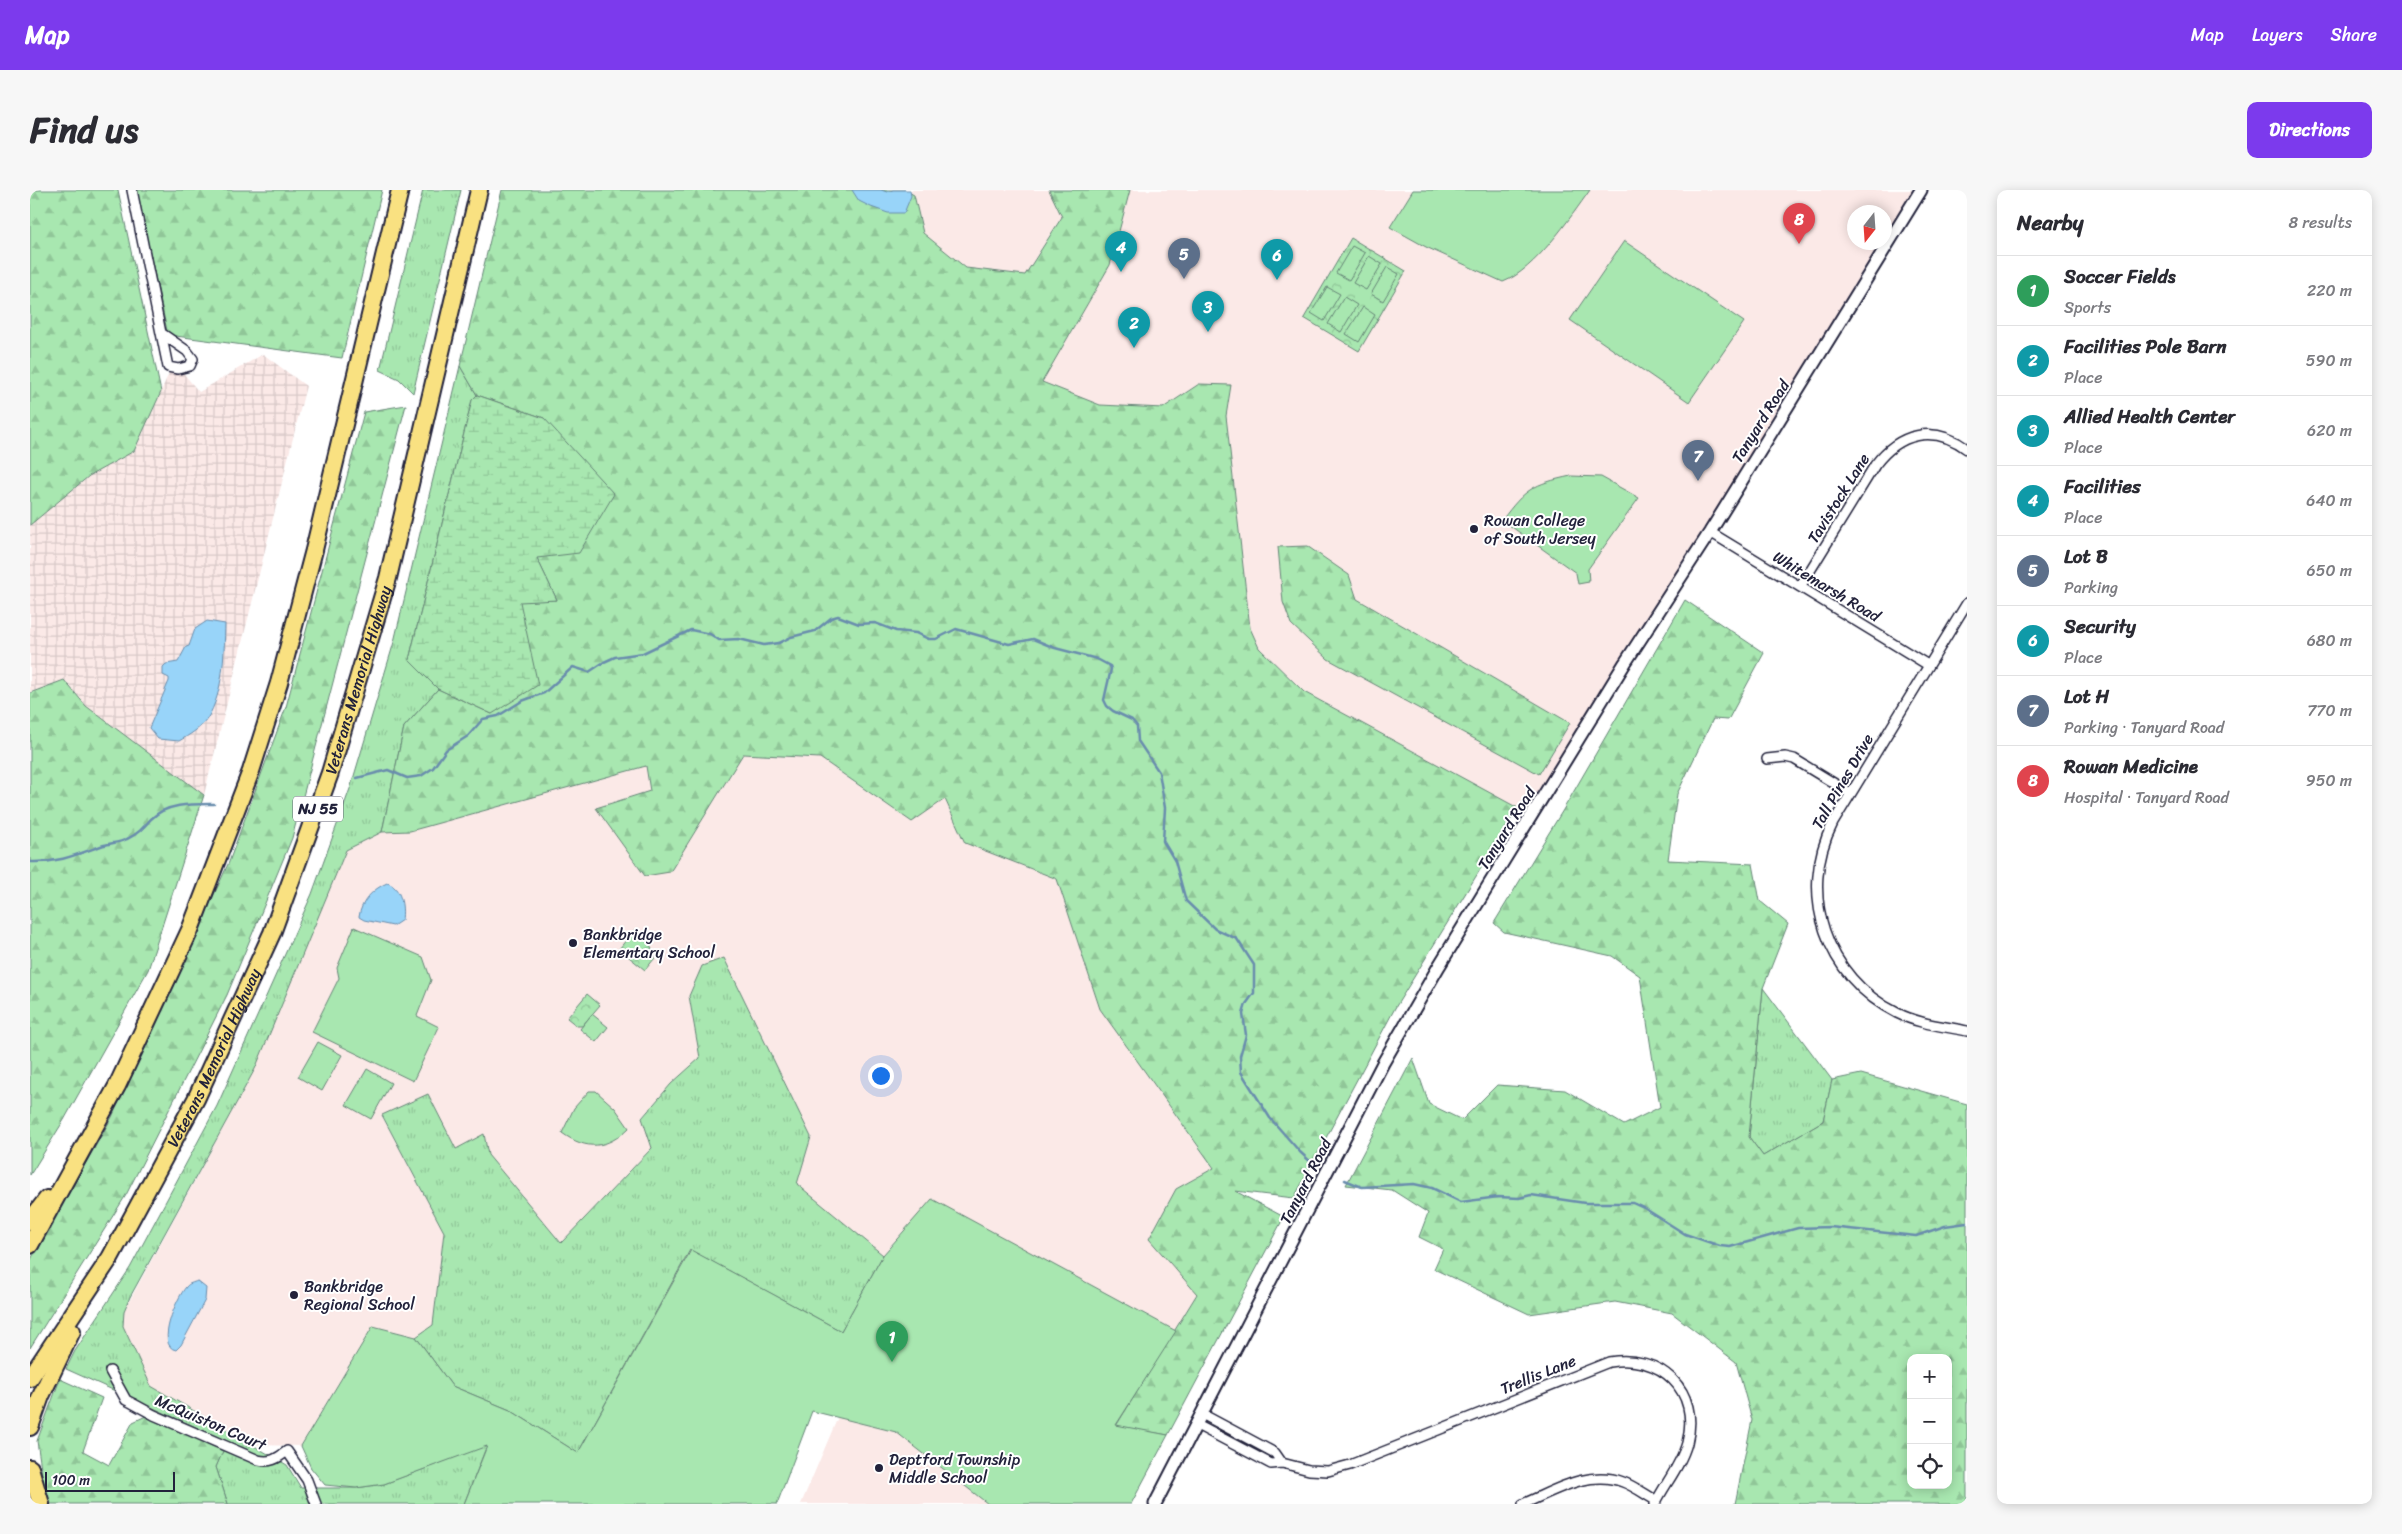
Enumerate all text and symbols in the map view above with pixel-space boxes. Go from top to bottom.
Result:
text: Map [25,14,69,56]
text: Map [2191,19,2224,51]
text: Layers [2252,19,2303,51]
text: Share [2331,19,2377,51]
text: Find us [30,99,138,161]
button: Directions [2247,102,2372,158]
pin: 8 [1783,203,1815,244]
text: Nearby [2017,204,2083,242]
north arrow [1847,205,1892,250]
text: 8 results [2289,208,2352,237]
pin: 4 [1105,231,1137,272]
pin: 5 [1168,238,1200,279]
pin: 6 [1261,239,1293,280]
text: Soccer Fields [2064,260,2176,293]
text: 1 [2030,276,2036,305]
text: 220 m [2307,276,2352,305]
pin: 3 [1192,291,1224,332]
text: Sports [2064,293,2111,322]
pin: 2 [1118,307,1150,348]
text: Facilities Pole Barn [2064,330,2226,363]
text: 2 [2028,346,2038,375]
text: 590 m [2306,346,2352,375]
text: Place [2064,363,2103,392]
street label: Tanyard Road [1723,373,1798,469]
text: Allied Health Center [2064,400,2235,433]
text: 3 [2029,416,2037,445]
text: 620 m [2307,416,2352,445]
text: Place [2064,433,2103,462]
pin: 7 [1682,440,1714,481]
street label: Tavistock Lane [1799,447,1878,549]
text: Facilities [2064,470,2141,503]
text: 4 [2028,486,2038,515]
text: 640 m [2306,486,2352,515]
text: Place [2064,503,2103,532]
place label: Rowan College of South Jersey [1484,506,1597,553]
marker: Rowan College of South Jersey [1468,523,1480,535]
text: Lot B [2064,540,2108,573]
street label: Whitemarsh Road [1767,543,1888,631]
text: 5 [2028,556,2038,585]
text: 650 m [2307,556,2352,585]
text: Parking [2064,573,2118,602]
street label: Veterans Memorial Highway [316,581,400,778]
text: Security [2064,610,2136,643]
text: 6 [2028,626,2038,655]
text: 680 m [2307,626,2352,655]
text: Place [2064,643,2103,672]
text: Lot H [2064,680,2109,713]
text: 7 [2028,696,2038,725]
text: 770 m [2307,696,2352,725]
text: Parking · Tanyard Road [2064,713,2224,742]
street label: Tall Pines Drive [1803,728,1882,835]
text: Rowan Medicine [2064,750,2198,783]
text: 8 [2028,766,2038,795]
text: 950 m [2306,766,2352,795]
street label: Tanyard Road [1469,780,1544,876]
text: Hospital · Tanyard Road [2064,783,2229,812]
road number: NJ 55 [293,796,343,822]
place label: Bankbridge Elementary School [583,920,715,967]
marker: Bankbridge Elementary School [567,937,579,949]
street label: Veterans Memorial Highway [159,963,269,1153]
your location [868,1063,894,1089]
street label: Tanyard Road [1271,1132,1340,1230]
place label: Bankbridge Regional School [304,1272,415,1319]
marker: Bankbridge Regional School [288,1289,300,1301]
pin: 1 [876,1321,908,1362]
street label: Trellis Lane [1496,1346,1581,1403]
map controls [1907,1354,1952,1489]
button: + [1907,1354,1952,1399]
street label: McQuiston Court [151,1386,272,1459]
button: − [1907,1399,1952,1444]
button: locate [1907,1444,1952,1489]
place label: Deptford Township Middle School [889,1445,1021,1492]
marker: Deptford Township Middle School [873,1462,885,1474]
text: 100 m [52,1468,90,1493]
scale bar [45,1469,175,1492]

